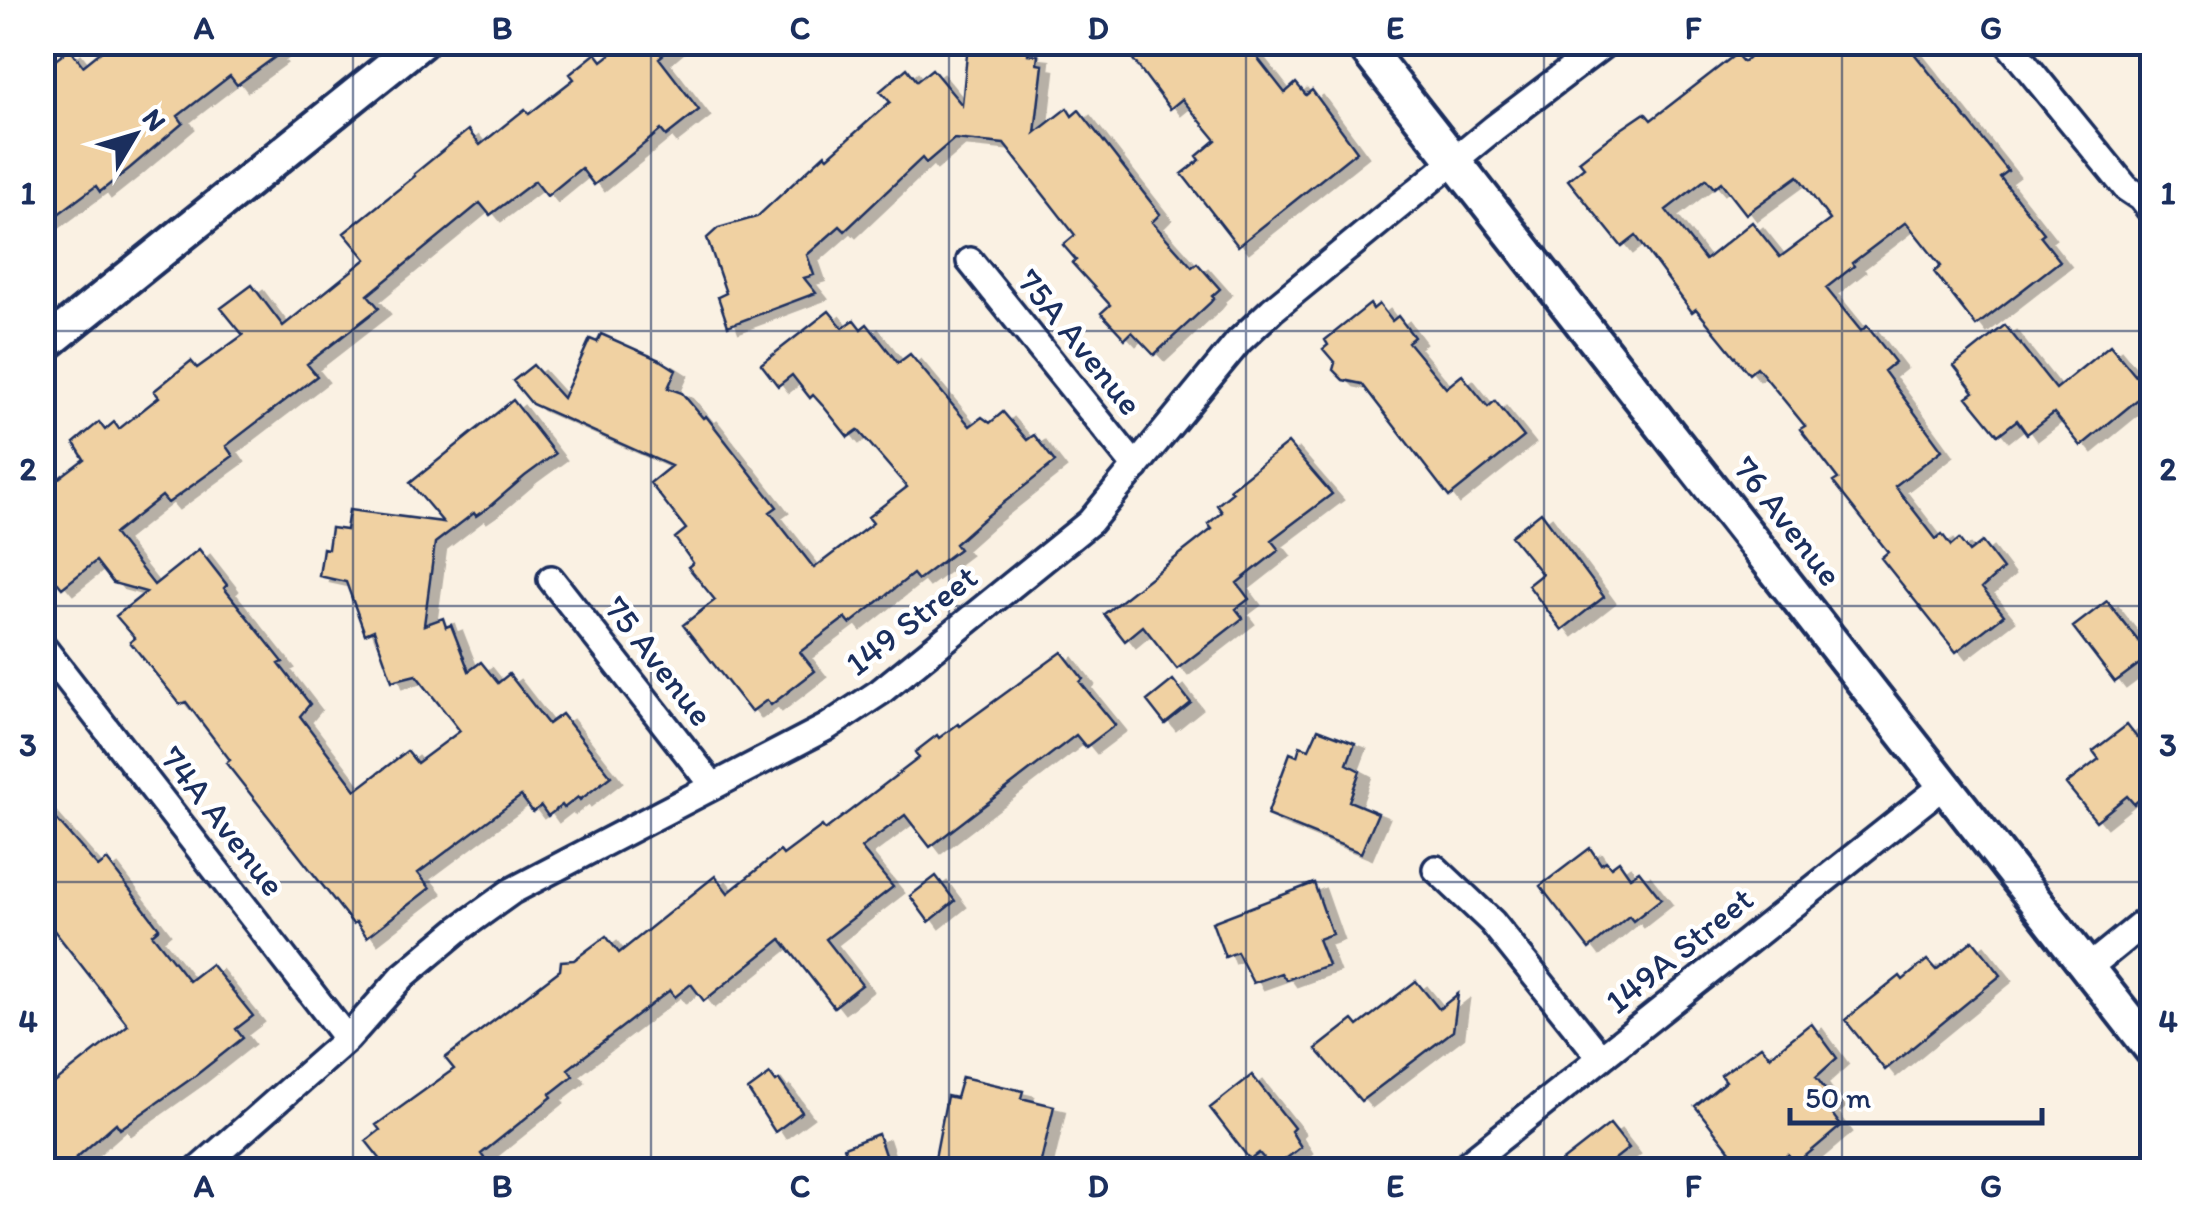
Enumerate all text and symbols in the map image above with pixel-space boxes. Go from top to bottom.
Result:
text: A [193,9,215,47]
text: B [492,9,512,47]
text: C [790,9,810,47]
text: D [1087,9,1109,47]
text: E [1386,9,1404,47]
text: F [1685,9,1702,47]
text: G [1980,9,2002,47]
north arrow [85,85,185,185]
text: N [135,102,174,138]
text: 1 [21,174,36,212]
text: 1 [2161,174,2176,212]
street label: 75A Avenue [1008,260,1152,424]
street label: 76 Avenue [1724,448,1852,594]
text: 2 [20,450,37,488]
text: 2 [2160,450,2177,488]
street label: 149 Street [837,555,985,685]
street label: 75 Avenue [595,588,723,734]
text: 3 [19,726,37,764]
text: 3 [2159,726,2177,764]
street label: 74A Avenue [151,738,295,904]
street label: 149A Street [1596,878,1762,1022]
text: 4 [18,1002,38,1040]
text: 4 [2158,1002,2178,1040]
scale bar [1790,1063,2042,1125]
text: 50 m [1805,1079,1871,1116]
text: A [193,1167,215,1205]
text: B [492,1167,512,1205]
text: C [790,1167,810,1205]
text: D [1087,1167,1109,1205]
text: E [1386,1167,1404,1205]
text: F [1685,1167,1702,1205]
text: G [1980,1167,2002,1205]

